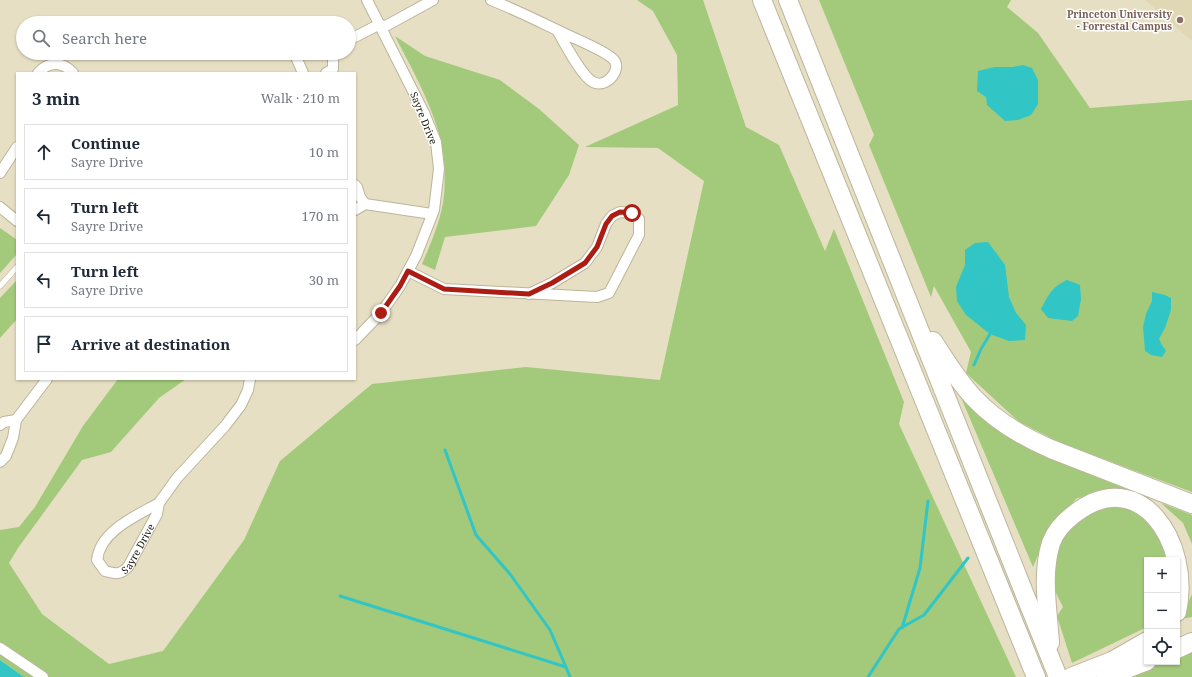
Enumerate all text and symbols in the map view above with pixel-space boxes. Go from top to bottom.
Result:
place label: Princeton University - Forrestal Campus [1067,7,1172,33]
marker: Princeton University - Forrestal Campus [1175,15,1185,25]
search box [16,16,356,60]
icon: search [30,27,52,49]
text: Search here [62,28,147,48]
text: 3 min [32,87,80,110]
text: Walk · 210 m [261,89,340,107]
street label: Sayre Drive [407,90,441,146]
text: Continue [71,133,140,153]
icon: ahead [33,141,55,163]
text: 10 m [309,143,339,161]
text: Sayre Drive [71,153,143,171]
text: Turn left [71,197,139,217]
route start [623,204,641,222]
icon: left [33,205,55,227]
text: 170 m [302,207,339,225]
text: Sayre Drive [71,217,143,235]
text: Turn left [71,261,139,281]
icon: left [33,269,55,291]
text: 30 m [309,271,339,289]
text: Sayre Drive [71,281,143,299]
route end [372,304,390,322]
icon: arrive [33,333,55,355]
text: Arrive at destination [71,334,230,354]
street label: Sayre Drive [118,521,157,577]
map controls [1144,557,1180,665]
button: + [1144,557,1180,593]
button: − [1144,593,1180,629]
button: locate [1144,629,1180,665]

